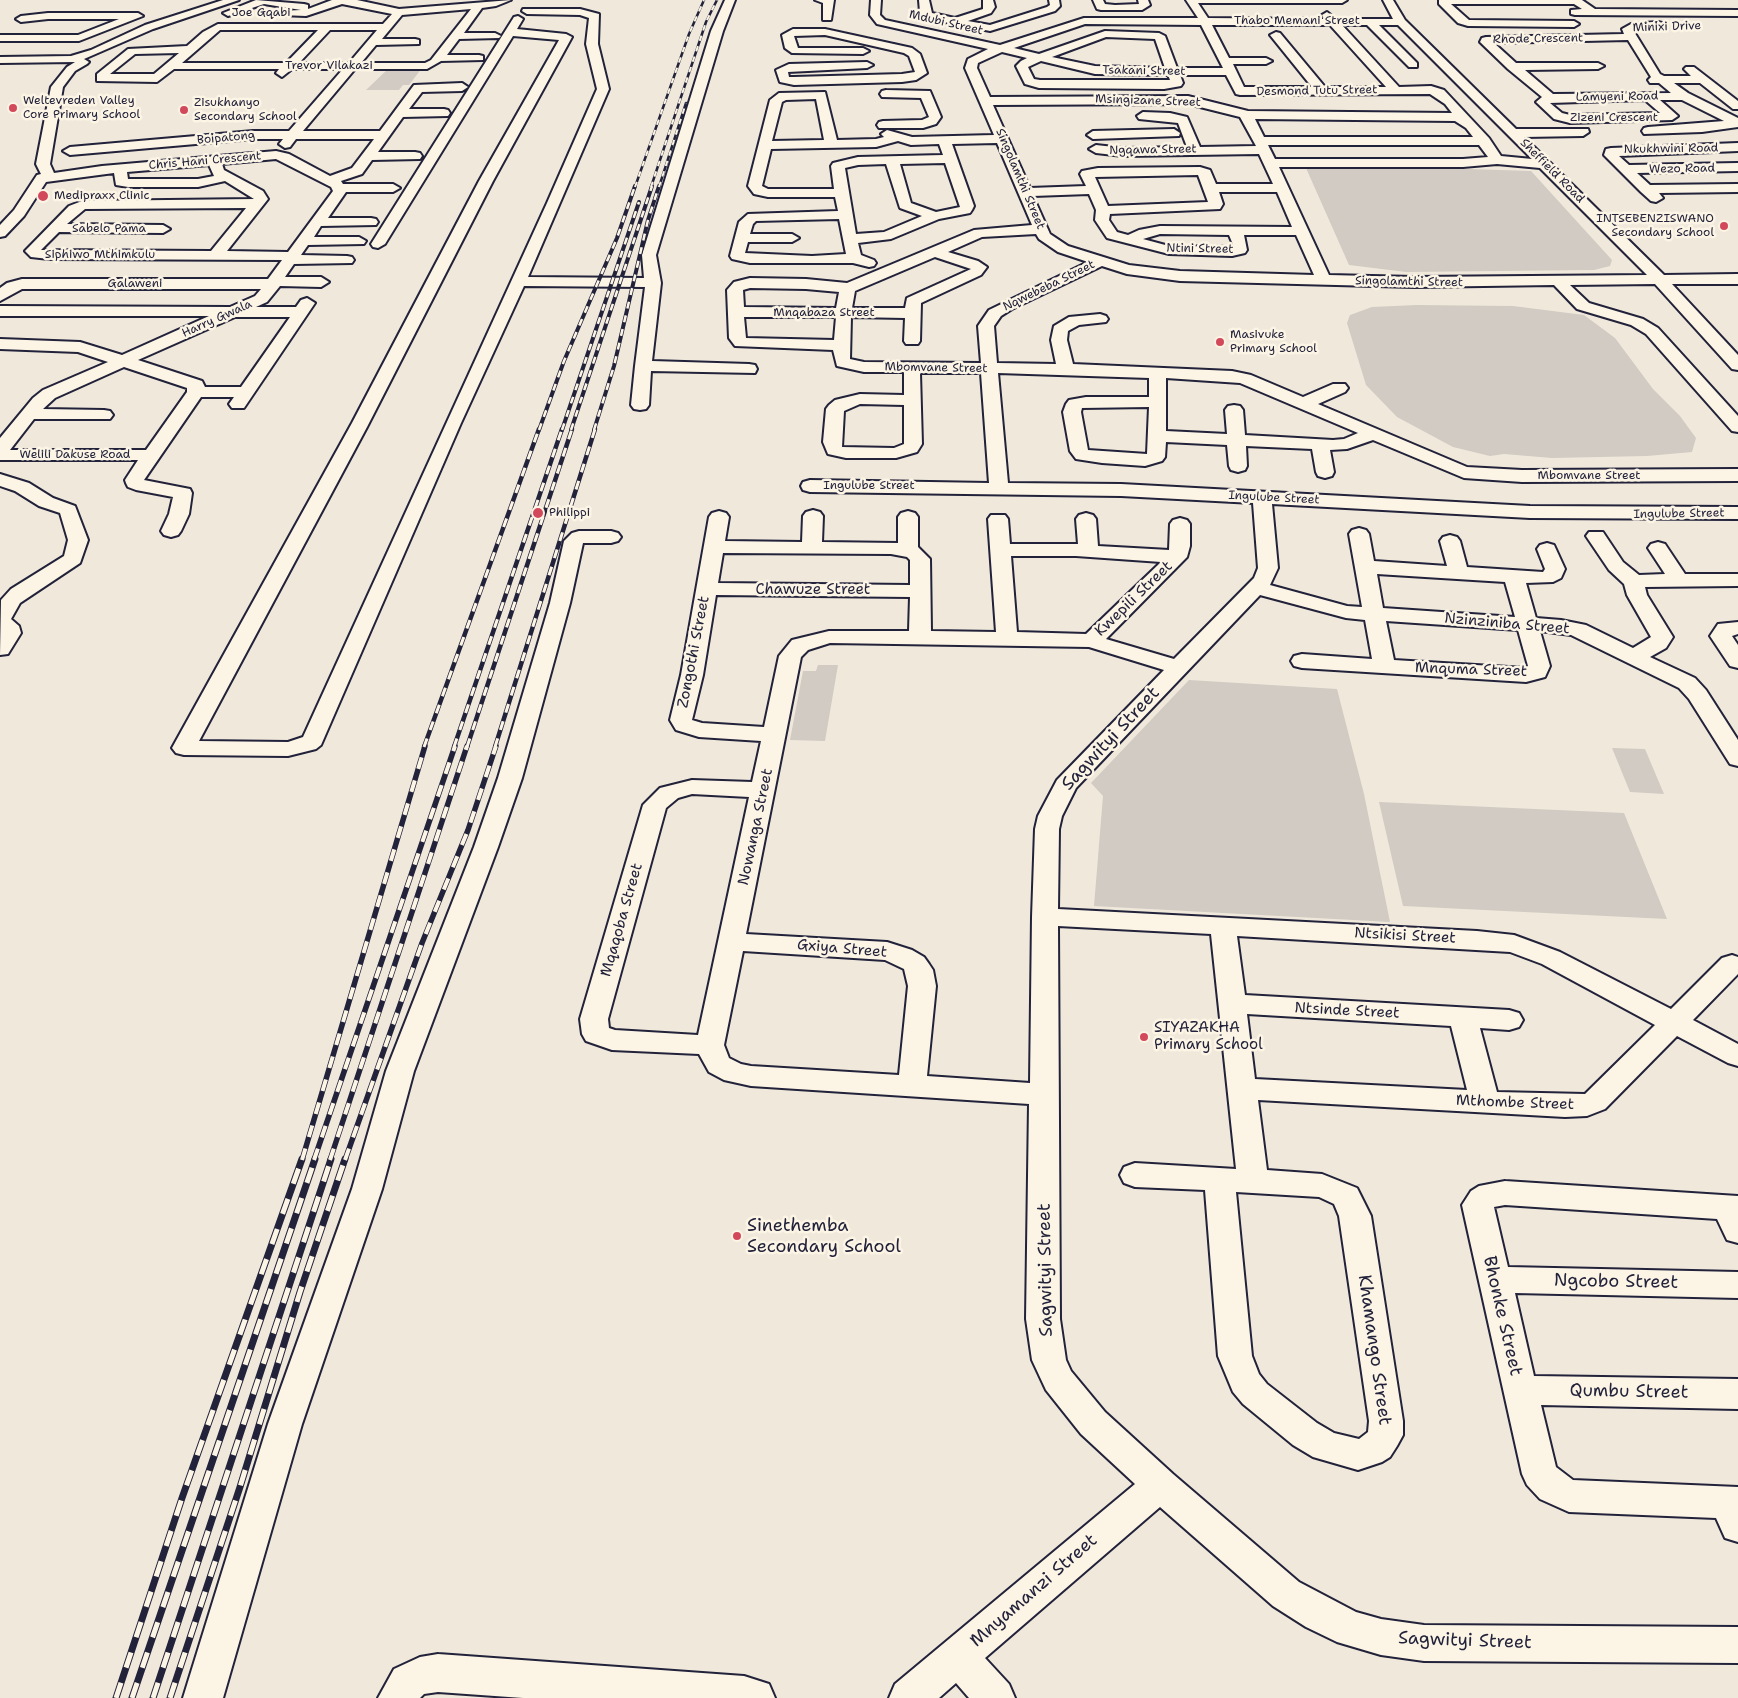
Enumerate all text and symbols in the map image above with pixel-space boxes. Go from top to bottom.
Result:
street label: Joe Gqabi [231,6,291,20]
street label: Mdubi Street [908,7,984,39]
street label: Thabo Memani Street [1234,14,1360,28]
street label: Minixi Drive [1632,19,1702,35]
street label: Rhode Crescent [1493,31,1583,47]
street label: Trevor Vilakazi [285,59,373,73]
street label: Tsakani Street [1102,63,1186,79]
street label: Desmond Tutu Street [1256,83,1378,99]
street label: Lamyeni Road [1576,89,1658,105]
street label: Msingizane Street [1095,92,1201,110]
place label: Weltevreden Valley Core Primary School [23,94,140,122]
place label: Zisukhanyo Secondary School [194,96,297,124]
marker: Weltevreden Valley Core Primary School [7,102,19,114]
marker: Zisukhanyo Secondary School [178,104,190,116]
street label: Zizeni Crescent [1570,111,1658,125]
street label: Singolamthi Street [992,126,1048,232]
street label: Boipatong [196,128,256,148]
street label: Sheffield Road [1517,136,1587,206]
street label: Nkukhwini Road [1623,141,1719,157]
street label: Ngqawa Street [1109,142,1197,158]
street label: Chris Hani Crescent [148,149,262,173]
street label: Wezo Road [1649,161,1715,177]
marker: Medipraxx Clinic [36,189,50,203]
place label: Medipraxx Clinic [54,189,150,203]
place label: INTSEBENZISWANO Secondary School [1596,212,1714,240]
marker: INTSEBENZISWANO Secondary School [1718,220,1730,232]
street label: Sabelo Pama [72,222,146,236]
street label: Ntini Street [1166,241,1234,257]
street label: Siphiwo Mthimkulu [45,248,155,262]
street label: Nqwebeba Street [1001,258,1097,314]
street label: Singolamthi Street [1355,274,1463,290]
street label: Galaweni [108,277,162,291]
street label: Harry Gwala [180,297,254,341]
street label: Mnqabaza Street [773,306,875,320]
place label: Masivuke Primary School [1230,328,1317,356]
marker: Masivuke Primary School [1214,336,1226,348]
street label: Mbomvane Street [884,360,988,376]
street label: Welili Dakuse Road [20,448,130,462]
street label: Mbomvane Street [1537,469,1641,483]
street label: Ingulube Street [823,479,915,493]
street label: Ingulube Street [1228,488,1320,508]
marker: Philippi [531,506,545,520]
place label: Philippi [549,506,590,520]
street label: Ingulube Street [1633,506,1725,522]
street label: Kwepili Street [1092,558,1176,640]
street label: Chawuze Street [756,581,870,599]
street label: Zongothi Street [674,594,714,710]
street label: Nzinziniba Street [1444,610,1570,638]
street label: Mnquma Street [1415,659,1527,681]
street label: Sagwityi Street [1057,683,1165,795]
street label: Nowanga Street [735,767,777,887]
street label: Mqaqoba Street [597,861,647,979]
street label: Ntsikisi Street [1354,924,1456,948]
street label: Gxiya Street [796,936,888,962]
street label: Ntsinde Street [1294,999,1400,1023]
place label: SIYAZAKHA Primary School [1154,1019,1263,1054]
marker: SIYAZAKHA Primary School [1138,1031,1150,1043]
street label: Mthombe Street [1456,1092,1574,1114]
street label: Sagwityi Street [1034,1203,1058,1337]
place label: Sinethemba Secondary School [747,1215,901,1258]
marker: Sinethemba Secondary School [731,1230,743,1242]
street label: Bhonke Street [1478,1254,1526,1378]
street label: Ngcobo Street [1554,1270,1678,1294]
street label: Khamango Street [1353,1273,1395,1427]
street label: Qumbu Street [1569,1380,1689,1404]
street label: Mnyamanzi Street [966,1530,1102,1652]
street label: Sagwityi Street [1398,1628,1532,1654]

